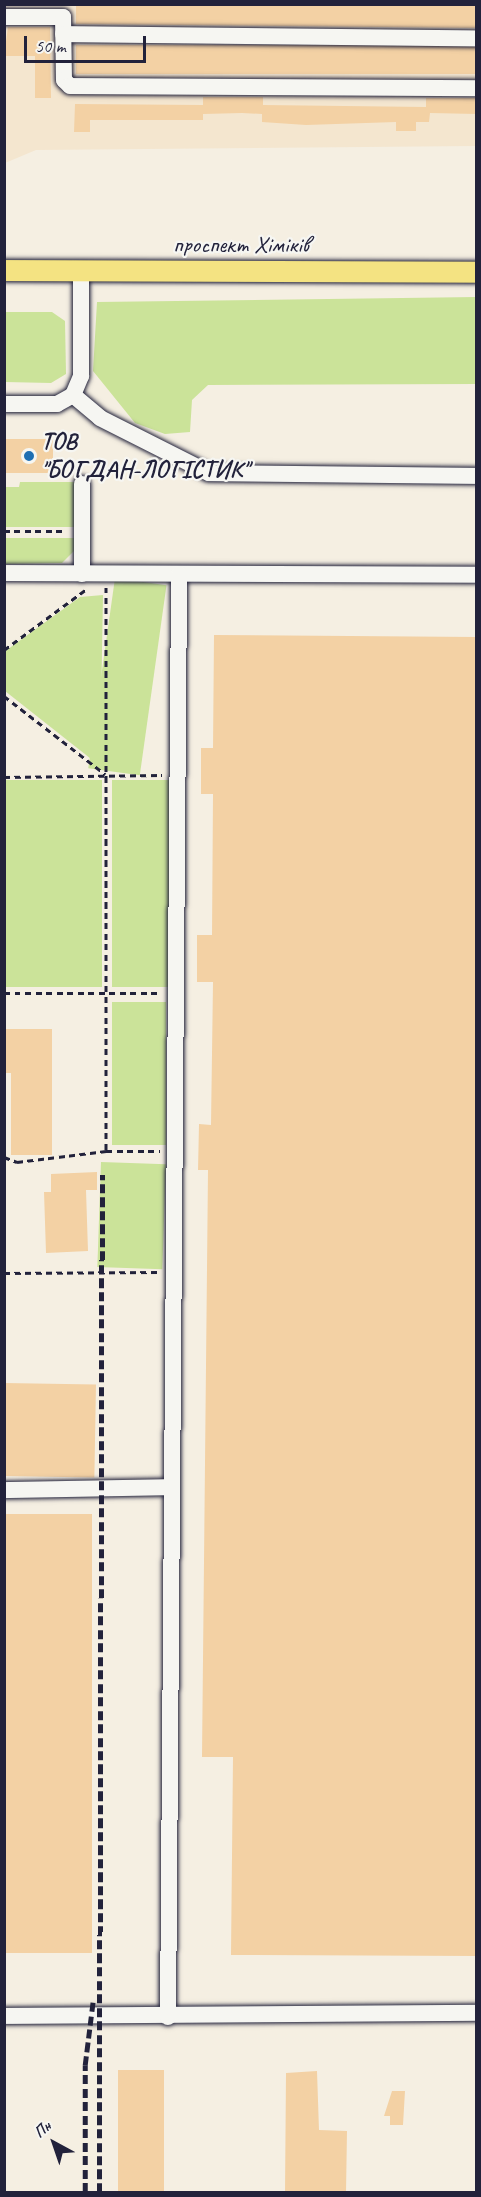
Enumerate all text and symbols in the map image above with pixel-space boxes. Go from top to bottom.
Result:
scale bar [27,24,148,62]
text: 50 m [35,35,66,57]
street label: проспект Хіміків [173,231,309,259]
place label: ТОВ "БОГДАН-ЛОГІСТИК" [41,428,248,484]
marker: ТОВ "БОГДАН-ЛОГІСТИК" [22,449,36,463]
north arrow [24,2113,84,2173]
text: Пн [30,2116,55,2142]

